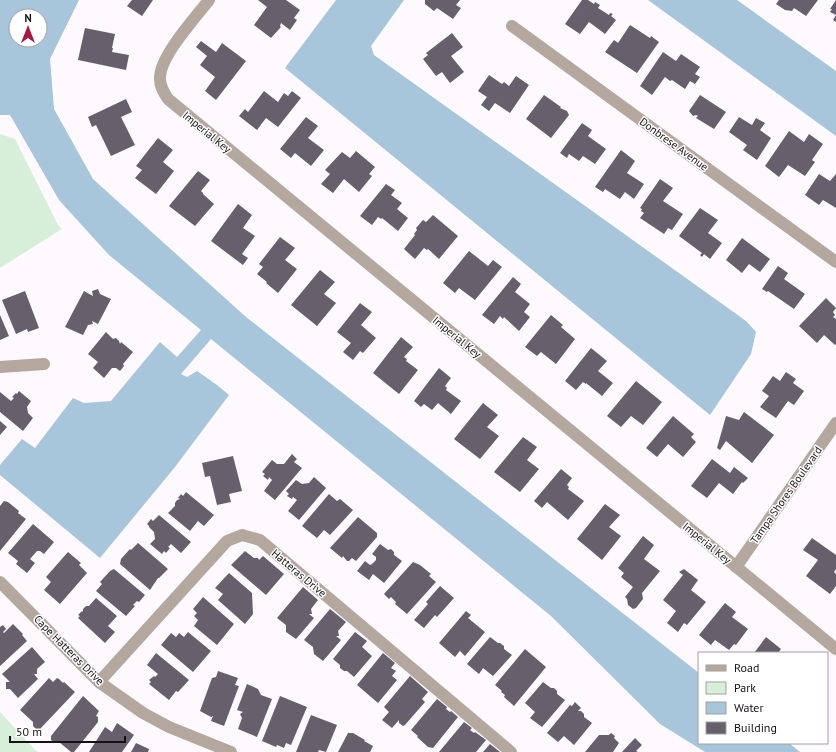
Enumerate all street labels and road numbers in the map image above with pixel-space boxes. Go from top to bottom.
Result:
street label: Imperial Key [180,108,235,156]
street label: Donbrese Avenue [637,114,711,174]
street label: Imperial Key [430,313,485,361]
street label: Tampa Shores Boulevard [747,444,825,546]
street label: Imperial Key [680,519,735,567]
street label: Hatteras Drive [269,546,330,600]
street label: Cape Hatteras Drive [31,612,107,688]

